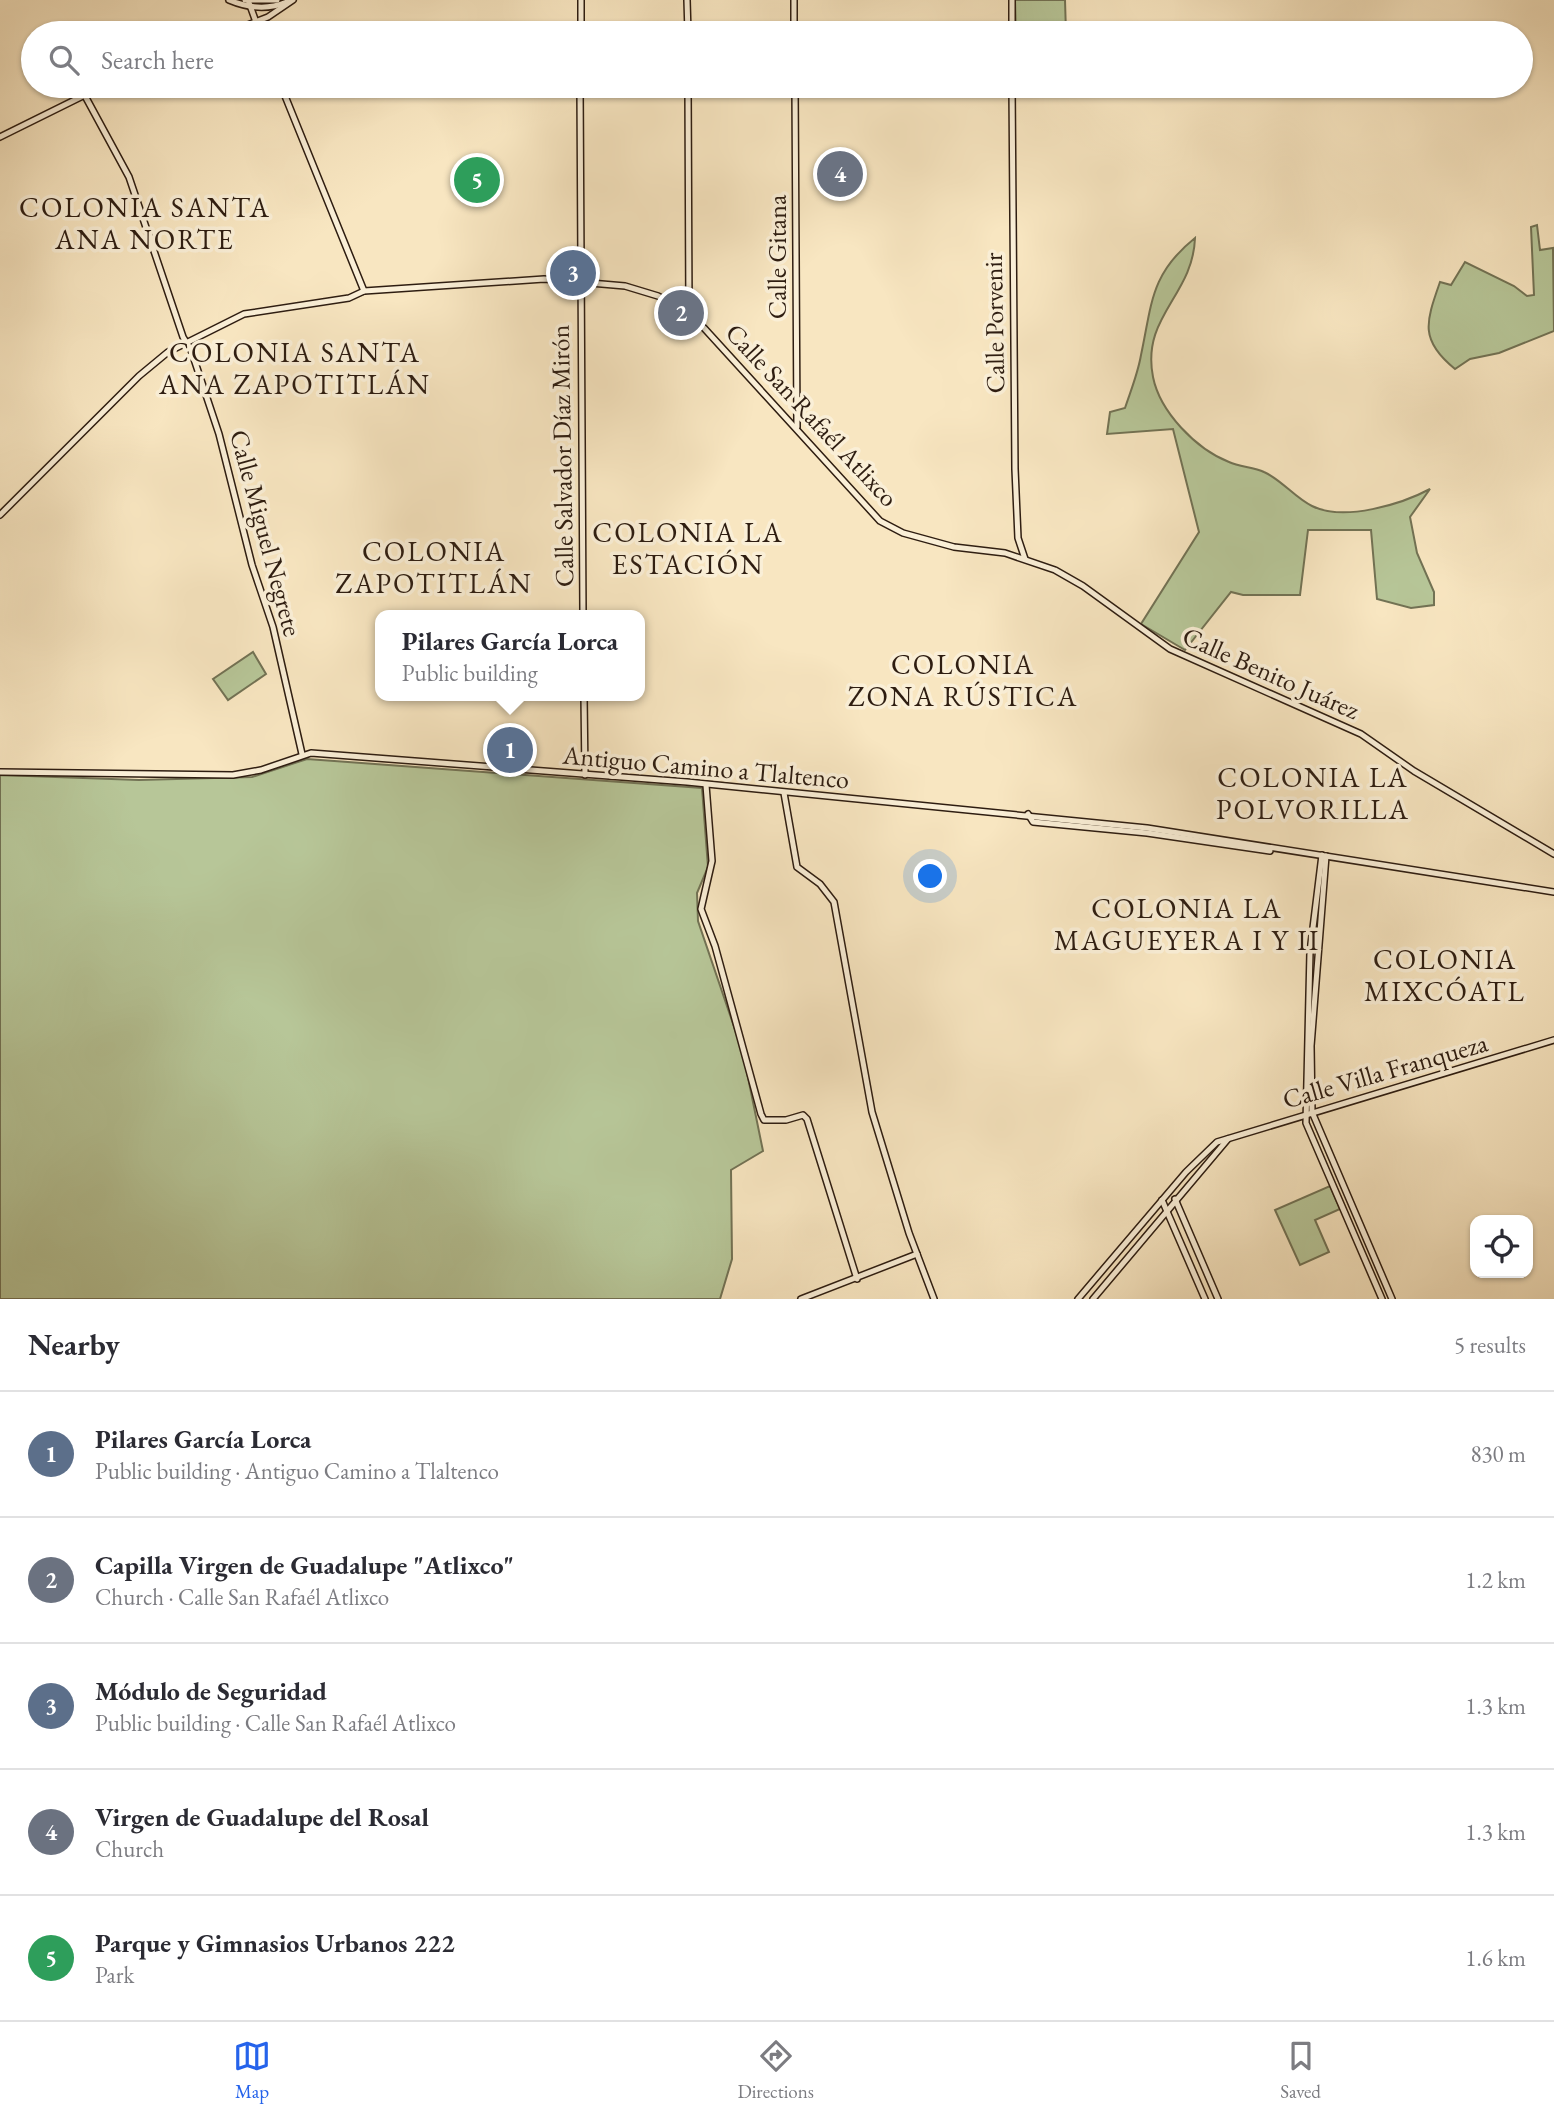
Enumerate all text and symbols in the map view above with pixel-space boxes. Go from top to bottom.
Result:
search box [21,21,1533,98]
icon: search [45,41,83,79]
text: Search here [101,43,214,77]
pin: 4 [817,148,863,200]
pin: 5 [454,154,500,206]
district label: COLONIA SANTA ANA NORTE [19,189,271,257]
street label: Calle Gitana [760,194,794,319]
pin: 3 [550,247,596,299]
street label: Calle Porvenir [976,252,1012,394]
pin: 2 [658,287,704,339]
street label: Calle San Rafaél Atlixco [718,316,906,514]
street label: Calle Salvador Díaz Mirón [543,324,581,588]
district label: COLONIA SANTA ANA ZAPOTITLÁN [158,334,431,402]
street label: Calle Miguel Negrete [222,426,310,640]
district label: COLONIA LA ESTACIÓN [592,514,784,582]
district label: COLONIA ZAPOTITLÁN [335,533,533,601]
popup [375,610,645,701]
street label: Calle Benito Juárez [1177,619,1365,727]
text: Pilares García Lorca [402,624,618,658]
district label: COLONIA ZONA RÚSTICA [848,646,1078,714]
text: Public building [402,658,538,688]
pin: 1 [487,724,533,776]
street label: Antiguo Camino a Tlaltenco [560,737,851,796]
district label: COLONIA LA POLVORILLA [1216,759,1410,827]
your location [913,859,947,893]
district label: COLONIA LA MAGUEYERA I Y II [1054,890,1320,958]
district label: COLONIA MIXCÓATL [1364,941,1526,1009]
street label: Calle Villa Franqueza [1279,1025,1492,1117]
map controls [1470,1215,1533,1278]
button: locate [1470,1215,1533,1278]
text: Nearby [28,1325,120,1364]
text: 5 results [1454,1330,1526,1360]
text: Pilares García Lorca [95,1422,311,1456]
text: 1 [45,1439,57,1469]
text: 830 m [1470,1439,1526,1469]
text: Public building · Antiguo Camino a Tlaltenco [95,1456,499,1486]
text: Capilla Virgen de Guadalupe "Atlixco" [95,1548,514,1582]
text: 2 [45,1565,57,1595]
text: 1.2 km [1465,1565,1526,1595]
text: Church · Calle San Rafaél Atlixco [95,1582,389,1612]
text: Módulo de Seguridad [95,1674,327,1708]
text: 3 [45,1691,57,1721]
text: 1.3 km [1465,1691,1526,1721]
text: Public building · Calle San Rafaél Atlixco [95,1708,456,1738]
text: Virgen de Guadalupe del Rosal [95,1800,429,1834]
text: 4 [45,1817,57,1847]
text: 1.3 km [1465,1817,1526,1847]
text: Church [95,1834,164,1864]
text: Parque y Gimnasios Urbanos 222 [95,1926,455,1960]
text: 5 [45,1943,57,1973]
text: 1.6 km [1465,1943,1526,1973]
text: Park [95,1960,134,1990]
tab: Map [233,2037,271,2104]
tab: Directions [737,2037,814,2104]
tab: Saved [1280,2037,1321,2104]

